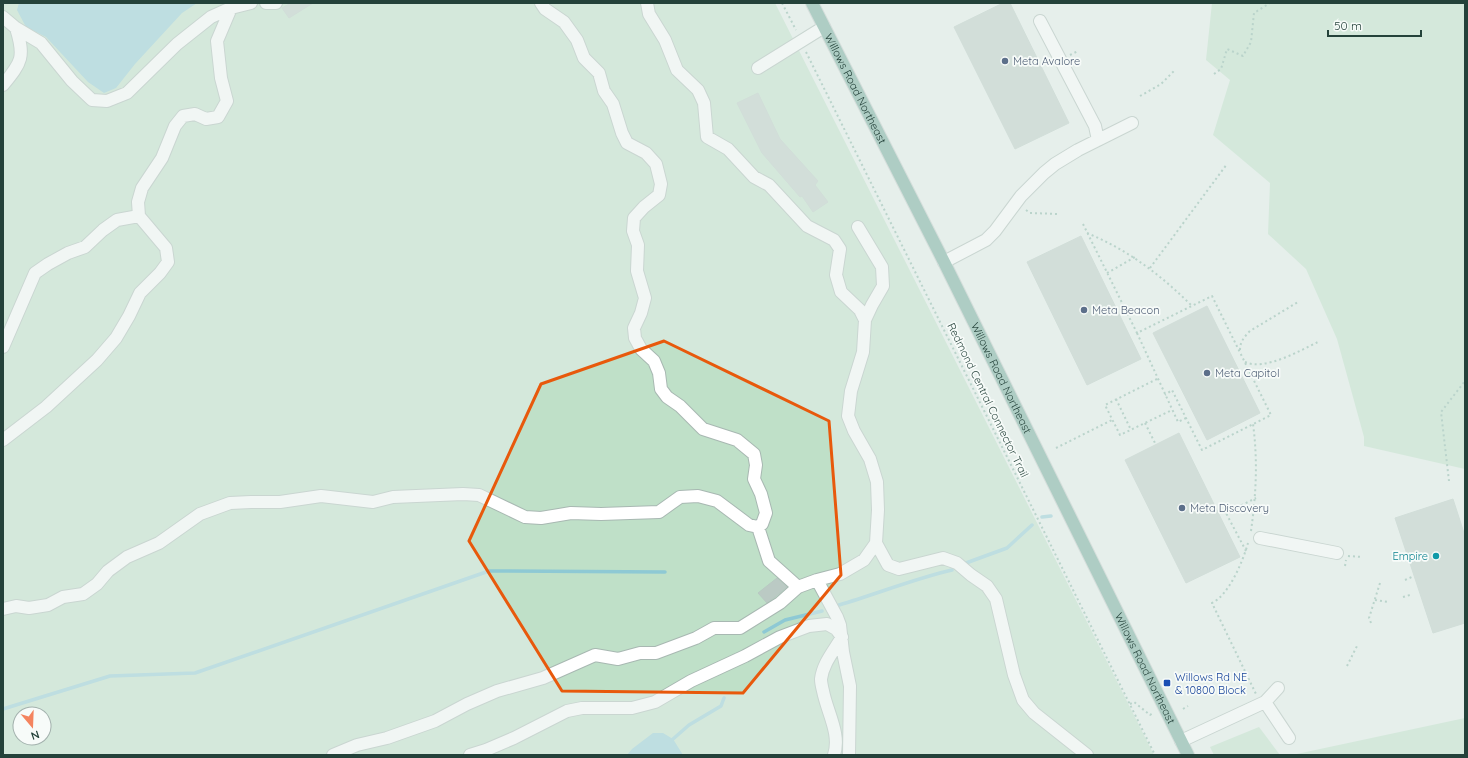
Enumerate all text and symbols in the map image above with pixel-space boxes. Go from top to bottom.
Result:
scale bar [1328,12,1421,38]
text: 50 m [1334,18,1362,33]
street label: Willows Road Northeast [822,31,890,146]
place label: Meta Avalore [1013,54,1080,68]
marker: Meta Avalore [1000,56,1010,66]
place label: Meta Beacon [1092,303,1160,317]
marker: Meta Beacon [1079,305,1089,315]
street label: Redmond Central Connector Trail [944,320,1032,480]
street label: Willows Road Northeast [968,320,1035,436]
place label: Meta Capitol [1215,366,1279,380]
marker: Meta Capitol [1202,368,1212,378]
place label: Meta Discovery [1190,501,1269,515]
marker: Meta Discovery [1177,503,1187,513]
place label: Empire [1392,549,1428,563]
marker: Empire [1431,551,1441,561]
street label: Willows Road Northeast [1112,610,1179,726]
place label: Willows Rd NE & 10800 Block [1175,670,1247,697]
marker: Willows Rd NE & 10800 Block [1162,678,1172,688]
north arrow [12,706,52,746]
text: N [29,728,41,743]

